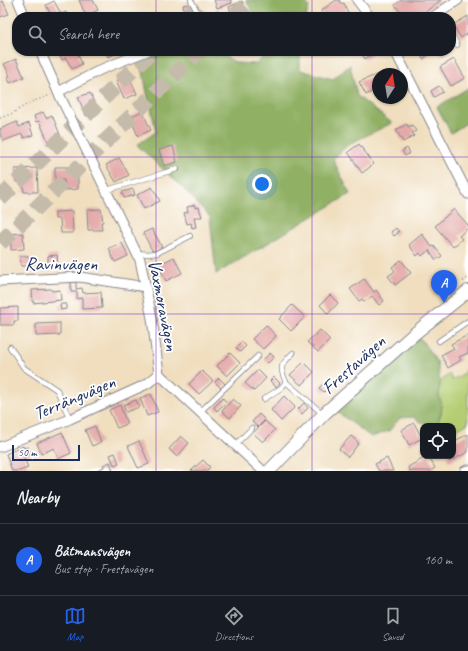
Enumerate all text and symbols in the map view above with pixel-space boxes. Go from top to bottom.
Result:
search box [12,12,456,56]
icon: search [26,23,48,45]
text: Search here [58,25,119,44]
north arrow [372,68,408,104]
your location [252,174,272,194]
street label: Ravinvägen [25,252,98,276]
street label: Vaxmoravägen [142,258,184,353]
pin: A [431,270,457,303]
street label: Frestavägen [317,329,391,400]
street label: Terrängvägen [30,370,119,426]
map controls [420,423,456,459]
button: locate [420,423,456,459]
scale bar [12,443,80,462]
text: 50 m [18,445,37,459]
text: Nearby [16,487,59,508]
text: Båtmansvägen [54,542,130,561]
text: A [26,552,32,568]
text: 160 m [424,552,452,568]
text: Bus stop · Frestavägen [54,561,153,577]
tab: Map [64,605,86,643]
tab: Directions [215,605,253,643]
tab: Saved [382,605,404,643]

